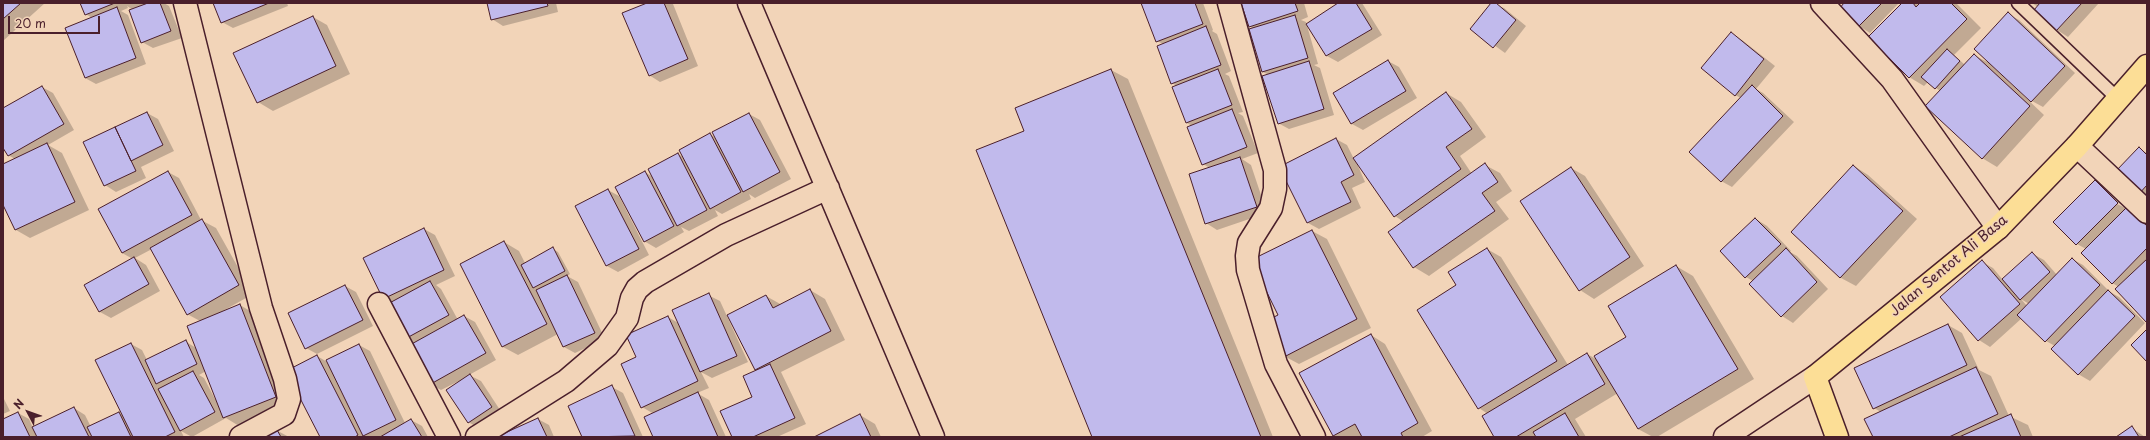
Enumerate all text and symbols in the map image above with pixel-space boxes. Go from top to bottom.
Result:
scale bar [10,8,102,34]
text: 20 m [15,14,46,32]
street label: Jalan Sentot Ali Basa [1887,212,2011,320]
north arrow [8,392,48,432]
text: N [9,395,28,413]

